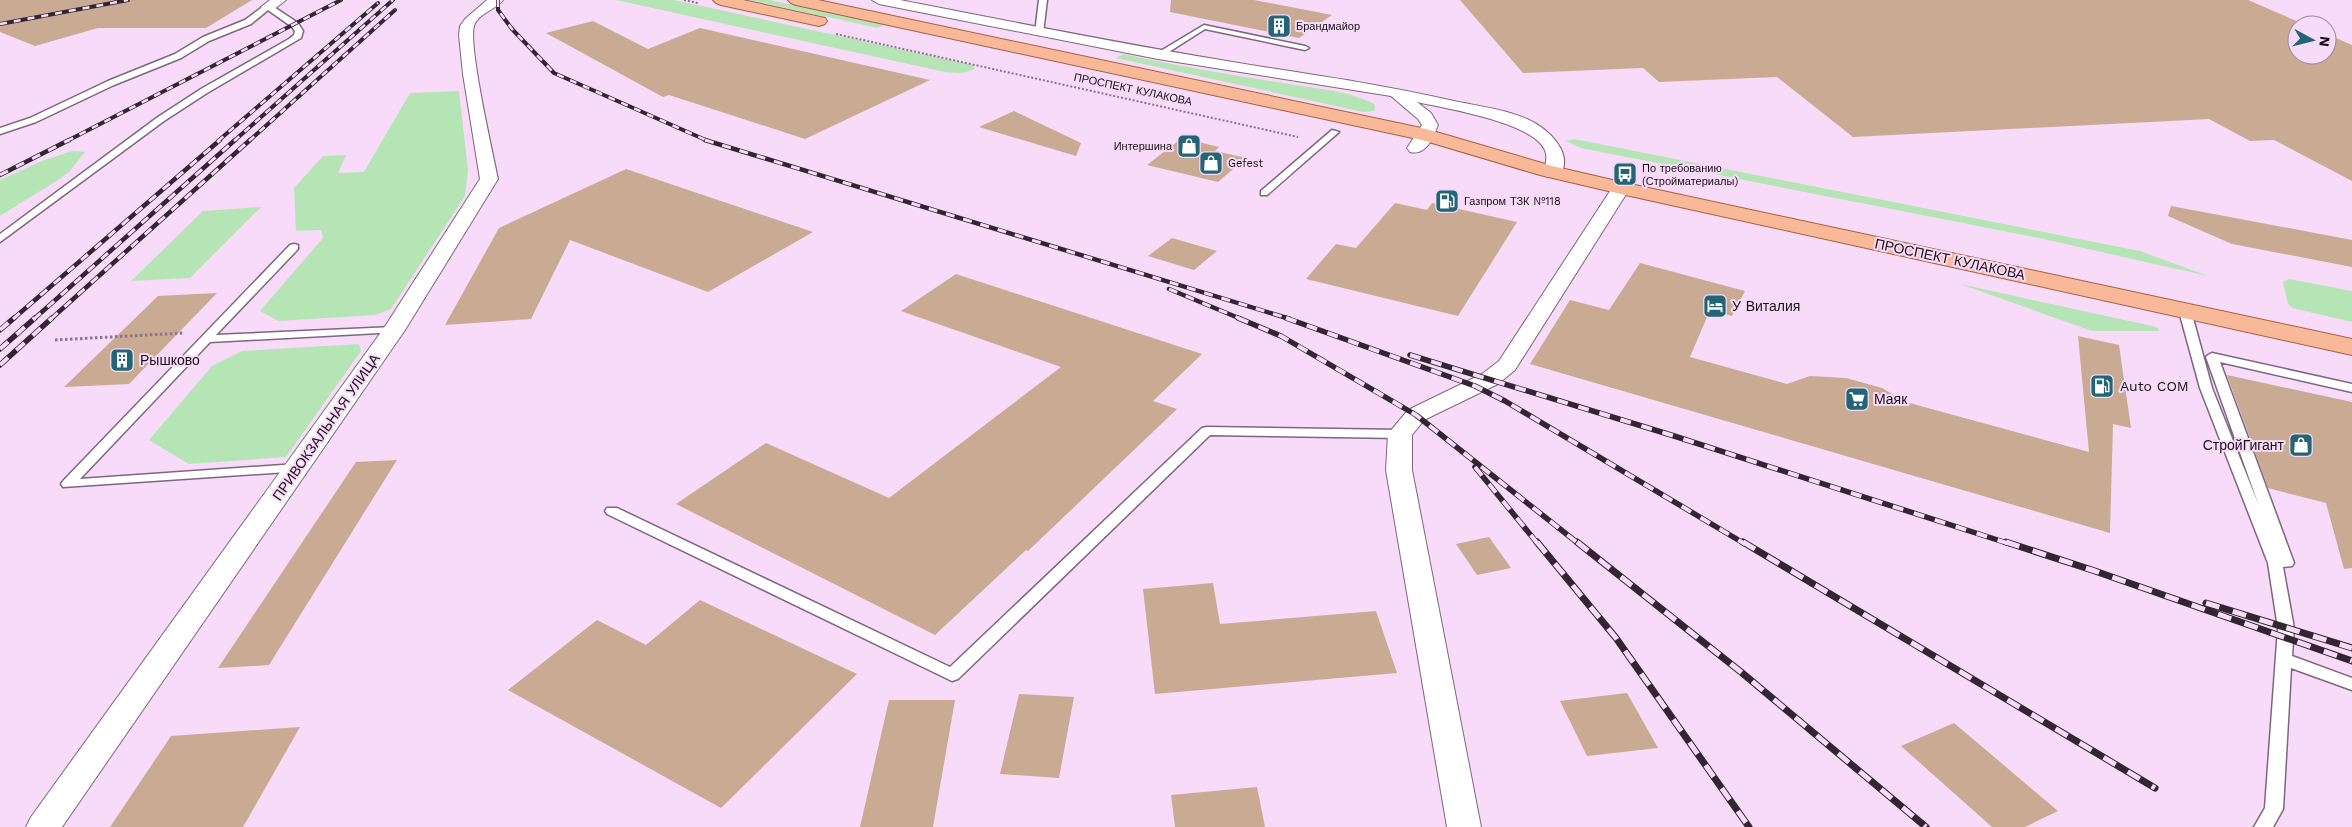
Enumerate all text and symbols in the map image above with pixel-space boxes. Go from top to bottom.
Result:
building icon: Брандмайор [1266,13,1292,39]
north arrow [2287,15,2337,65]
place label: Брандмайор [1296,20,1360,33]
text: N [2316,35,2333,48]
street label: ПРОСПЕКТ КУЛАКОВА [1073,71,1194,109]
shop icon: Интершина [1176,133,1202,159]
place label: Интершина [1114,140,1173,153]
shop icon: Gefest [1198,150,1224,176]
place label: Gefest [1228,157,1264,170]
bus stop icon: По требованию (Стройматериалы) [1612,161,1638,187]
place label: По требованию (Стройматериалы) [1642,162,1738,188]
fuel station icon: Газпром ТЗК №118 [1434,188,1460,214]
place label: Газпром ТЗК №118 [1464,195,1561,208]
street label: ПРОСПЕКТ КУЛАКОВА [1873,235,2027,283]
hotel icon: У Виталия [1702,293,1728,319]
place label: У Виталия [1732,298,1800,314]
building icon: Рышково [109,347,135,373]
street label: ПРИВОКЗАЛЬНАЯ УЛИЦА [269,350,383,503]
place label: Рышково [140,352,200,368]
fuel station icon: Auto COM [2089,373,2115,399]
place label: Auto COM [2120,378,2189,394]
supermarket icon: Маяк [1844,386,1870,412]
place label: Маяк [1874,391,1908,407]
shop icon: СтройГигант [2288,432,2314,458]
place label: СтройГигант [2203,437,2285,453]

